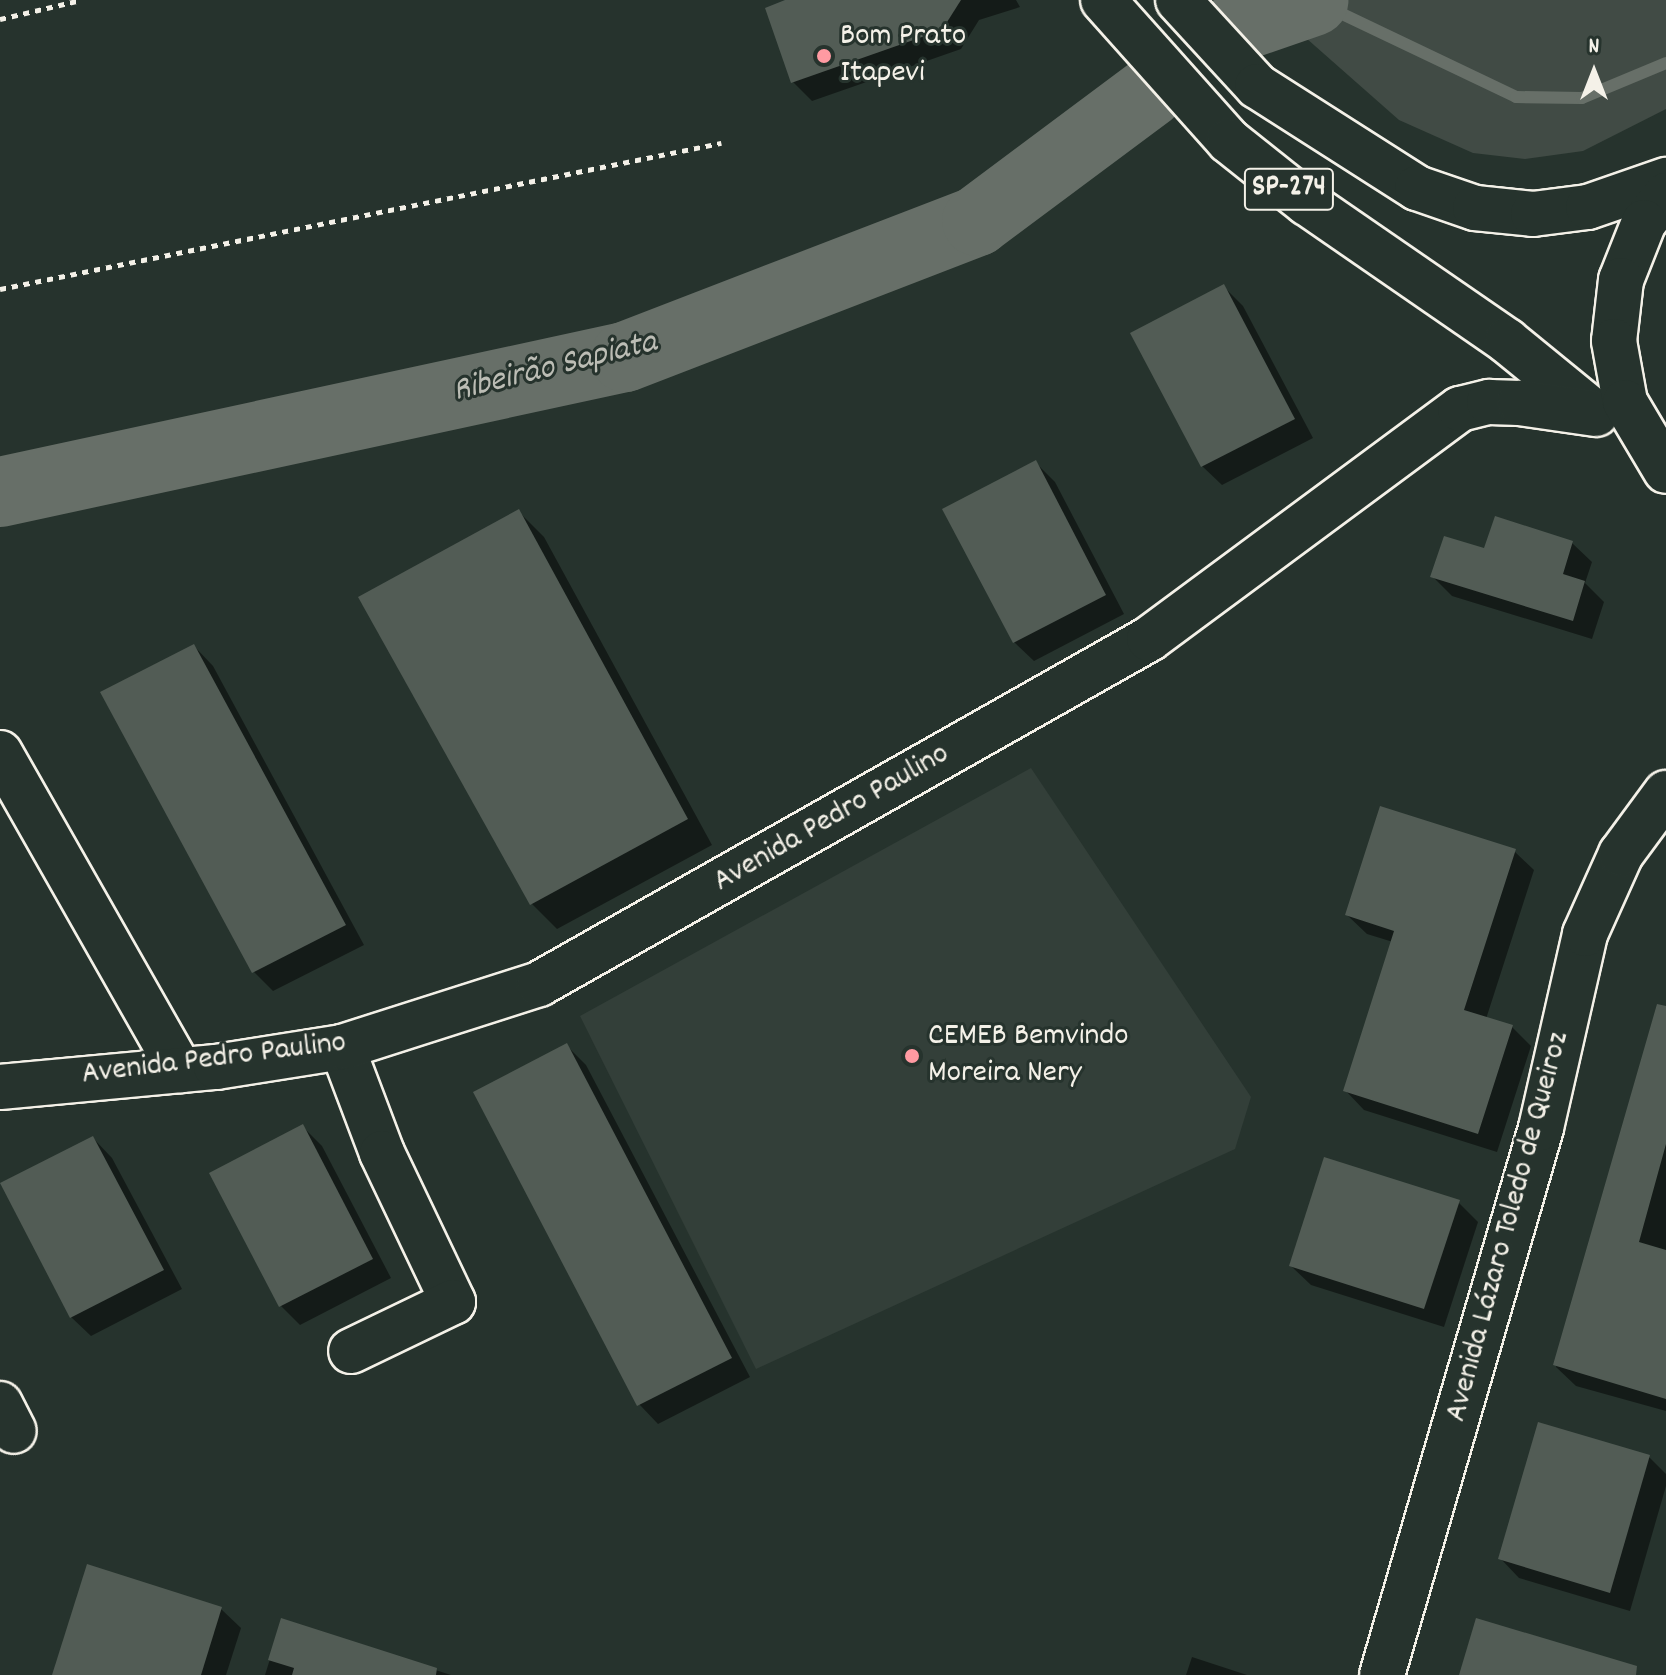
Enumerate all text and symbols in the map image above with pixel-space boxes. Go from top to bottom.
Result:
place label: Bom Prato Itapevi [840,19,966,94]
north arrow [1554,32,1634,112]
text: N [1589,32,1599,63]
marker: Bom Prato Itapevi [815,47,833,65]
road number: SP-274 [1243,163,1335,215]
water label: Ribeirão Sapiata [449,323,661,413]
street label: Avenida Pedro Paulino [707,736,957,902]
place label: CEMEB Bemvindo Moreira Nery [928,1019,1129,1094]
street label: Avenida Pedro Paulino [80,1025,348,1095]
street label: Avenida Lázaro Toledo de Queiroz [1438,1028,1580,1426]
marker: CEMEB Bemvindo Moreira Nery [903,1047,921,1065]

